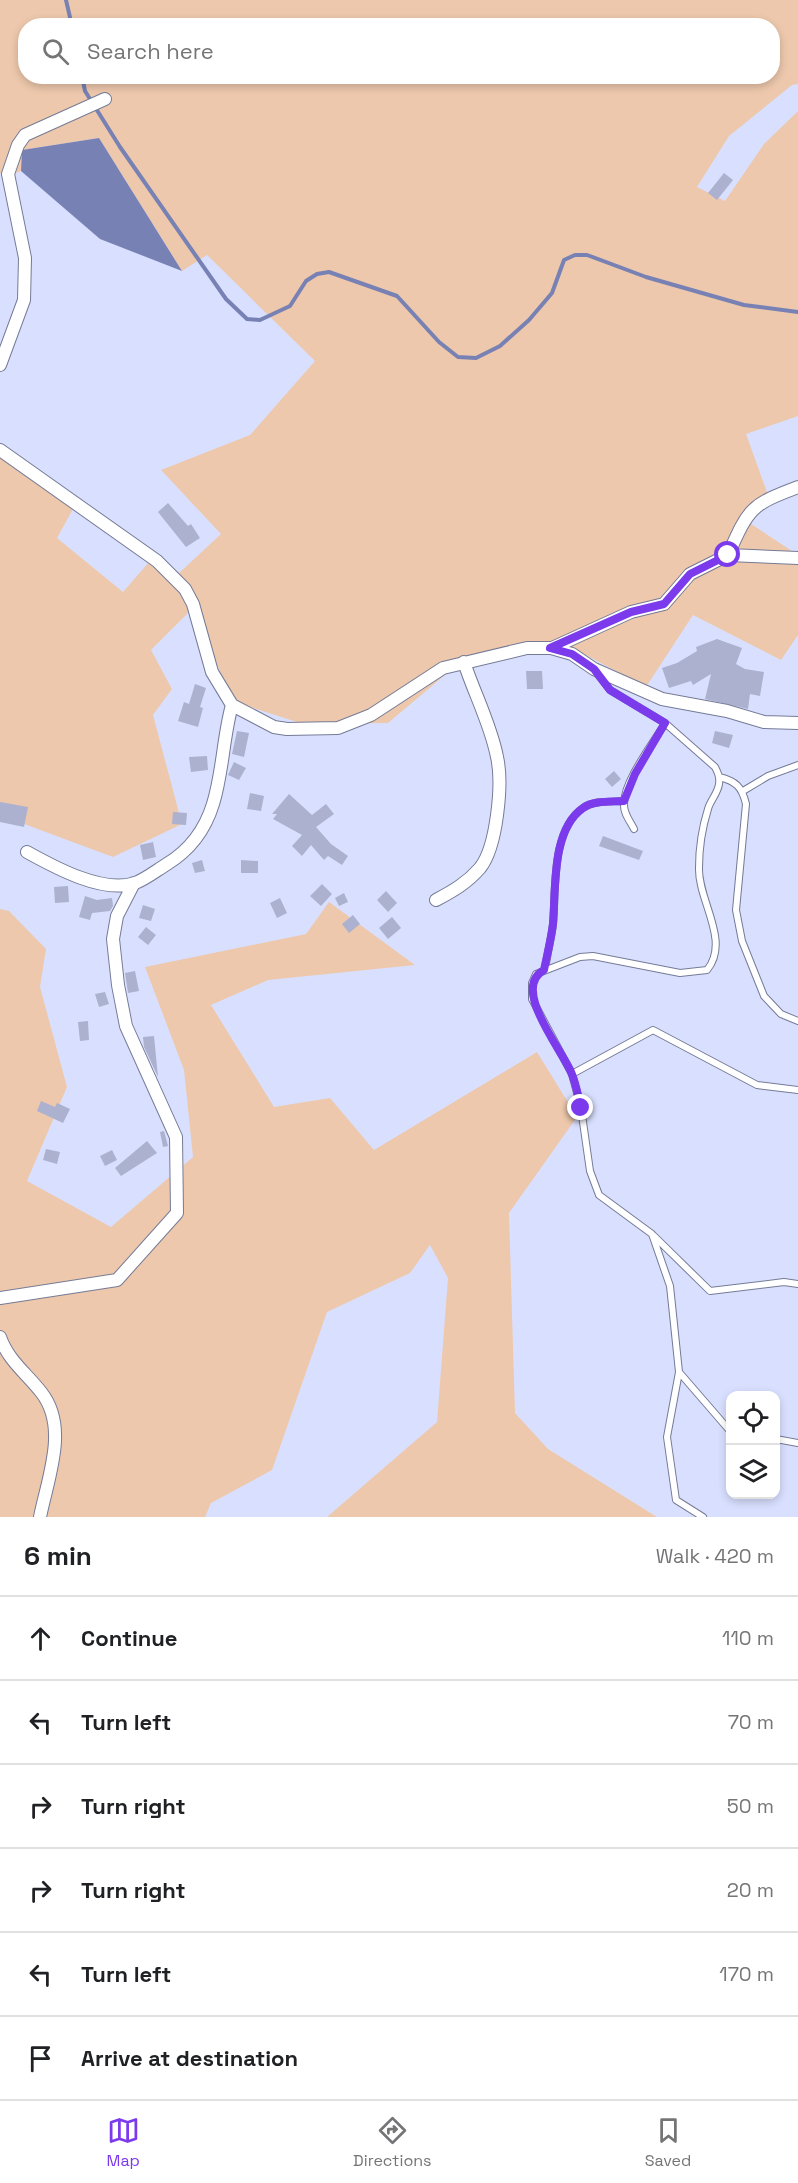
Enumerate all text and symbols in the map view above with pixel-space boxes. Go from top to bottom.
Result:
search box [18,18,780,84]
icon: search [39,35,72,68]
text: Search here [87,37,214,65]
route start [714,541,740,567]
route end [567,1094,593,1120]
map controls [726,1391,780,1499]
button: locate [726,1391,780,1445]
button: layers [726,1445,780,1499]
text: 6 min [24,1539,92,1573]
text: Walk · 420 m [656,1543,774,1569]
icon: ahead [24,1622,57,1655]
text: Continue [81,1624,177,1652]
text: 110 m [722,1625,774,1651]
icon: left [24,1706,57,1739]
text: Turn left [81,1708,171,1736]
text: 70 m [728,1709,774,1735]
icon: right [24,1790,57,1823]
text: Turn right [81,1792,186,1820]
text: 50 m [727,1793,774,1819]
icon: right [24,1874,57,1907]
text: Turn right [81,1876,186,1904]
text: 20 m [727,1877,774,1903]
icon: left [24,1958,57,1991]
text: Turn left [81,1960,171,1988]
text: 170 m [719,1961,774,1987]
icon: arrive [24,2042,57,2075]
text: Arrive at destination [81,2044,298,2072]
tab: Map [107,2114,140,2171]
tab: Directions [353,2114,432,2171]
tab: Saved [645,2114,691,2171]

